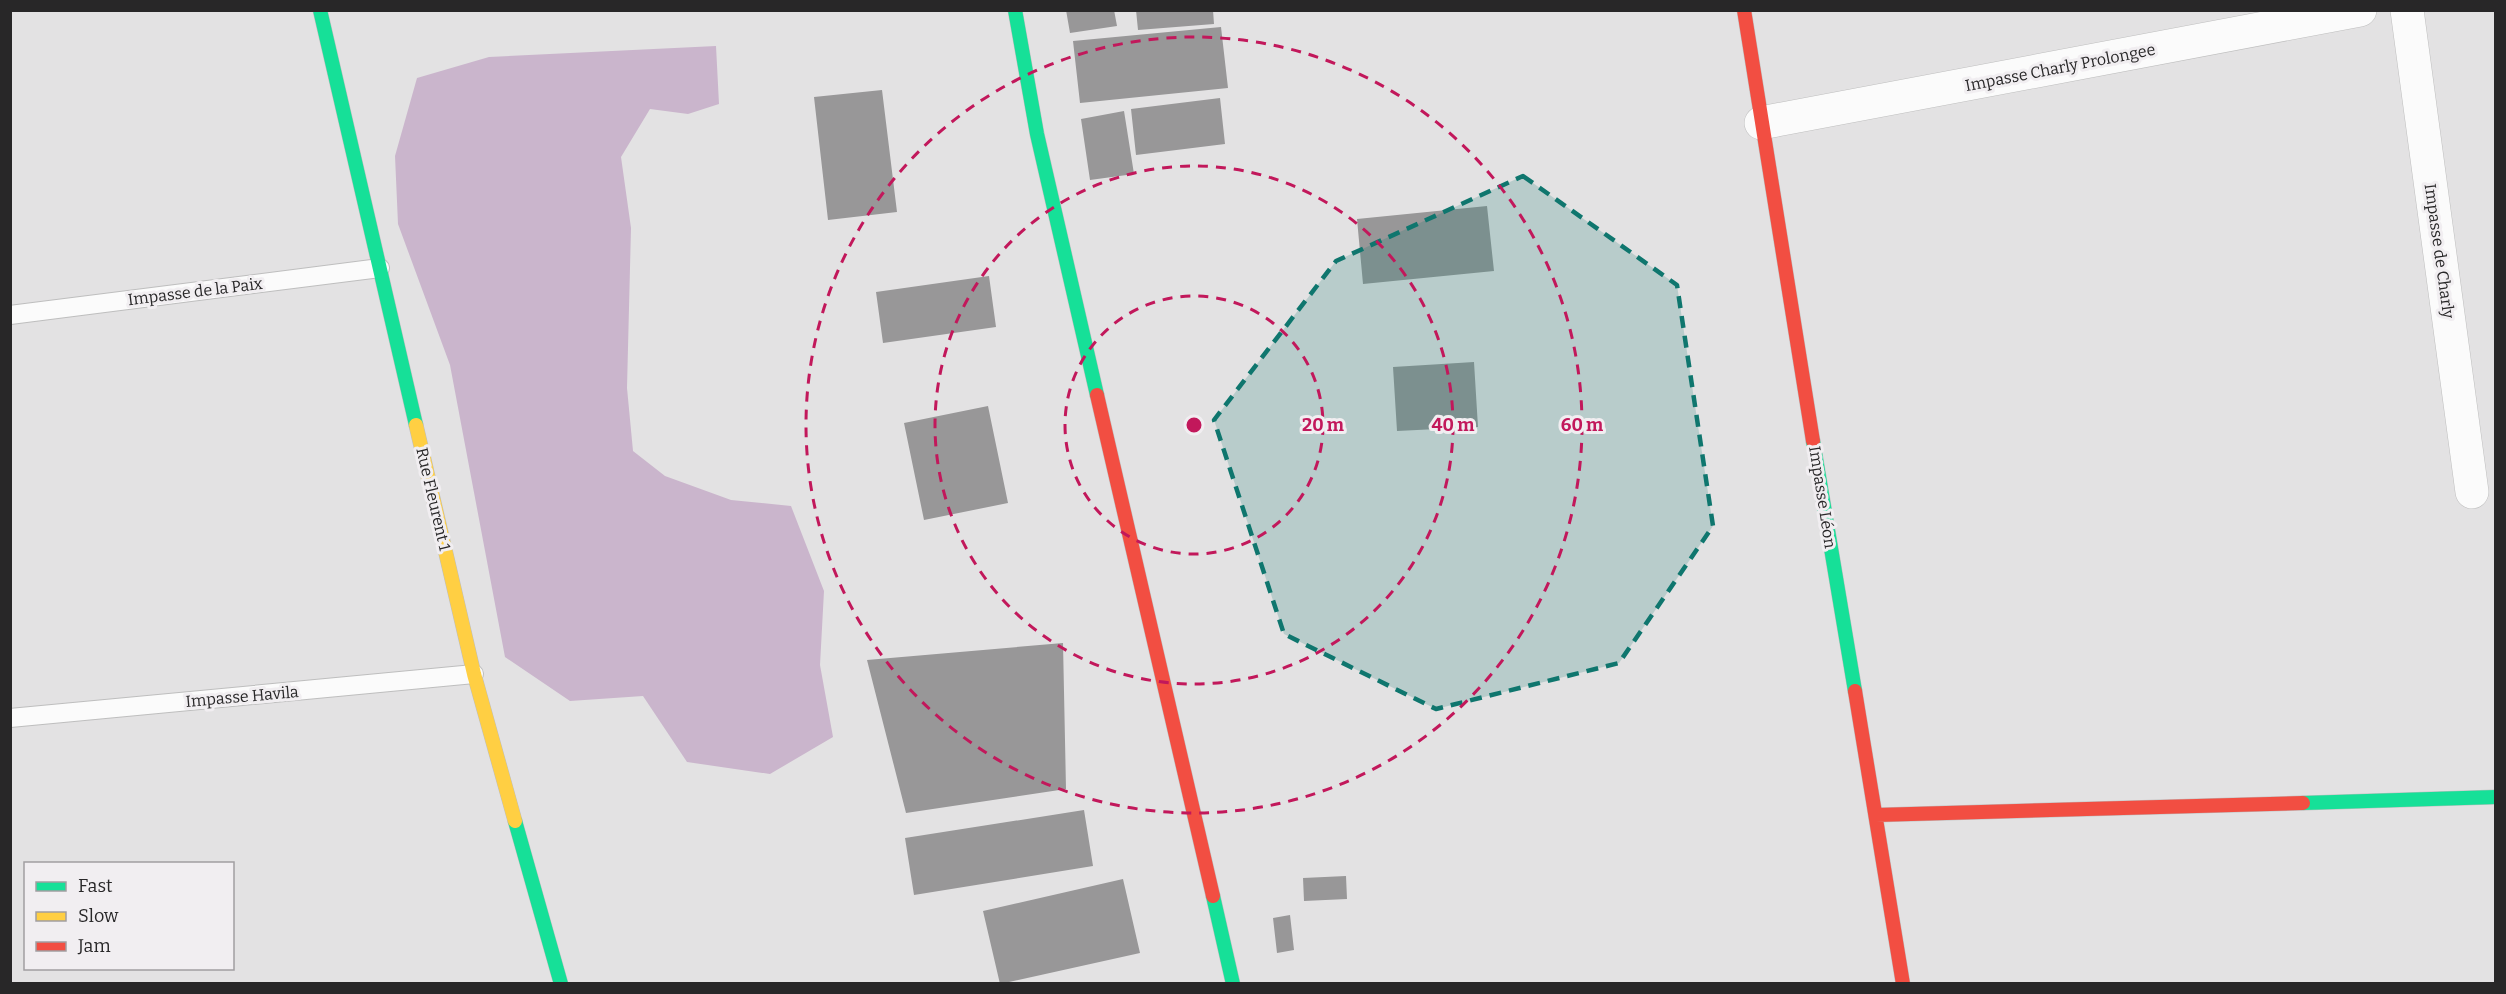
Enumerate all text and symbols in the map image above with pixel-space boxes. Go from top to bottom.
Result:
street label: Impasse Charly Prolongee [1963,40,2157,95]
street label: Impasse de Charly [2421,182,2458,320]
street label: Impasse de la Paix [127,274,264,309]
text: 20 m [1302,414,1344,436]
text: 40 m [1432,414,1474,436]
text: 60 m [1561,414,1603,436]
centre of rings [1184,415,1204,435]
street label: Impasse Léon [1805,445,1840,550]
street label: Rue Fleurent 1 [412,446,455,553]
street label: Impasse Havila [185,682,300,711]
legend [24,862,234,970]
text: Fast [78,875,113,897]
text: Slow [78,905,119,927]
text: Jam [77,935,111,957]

